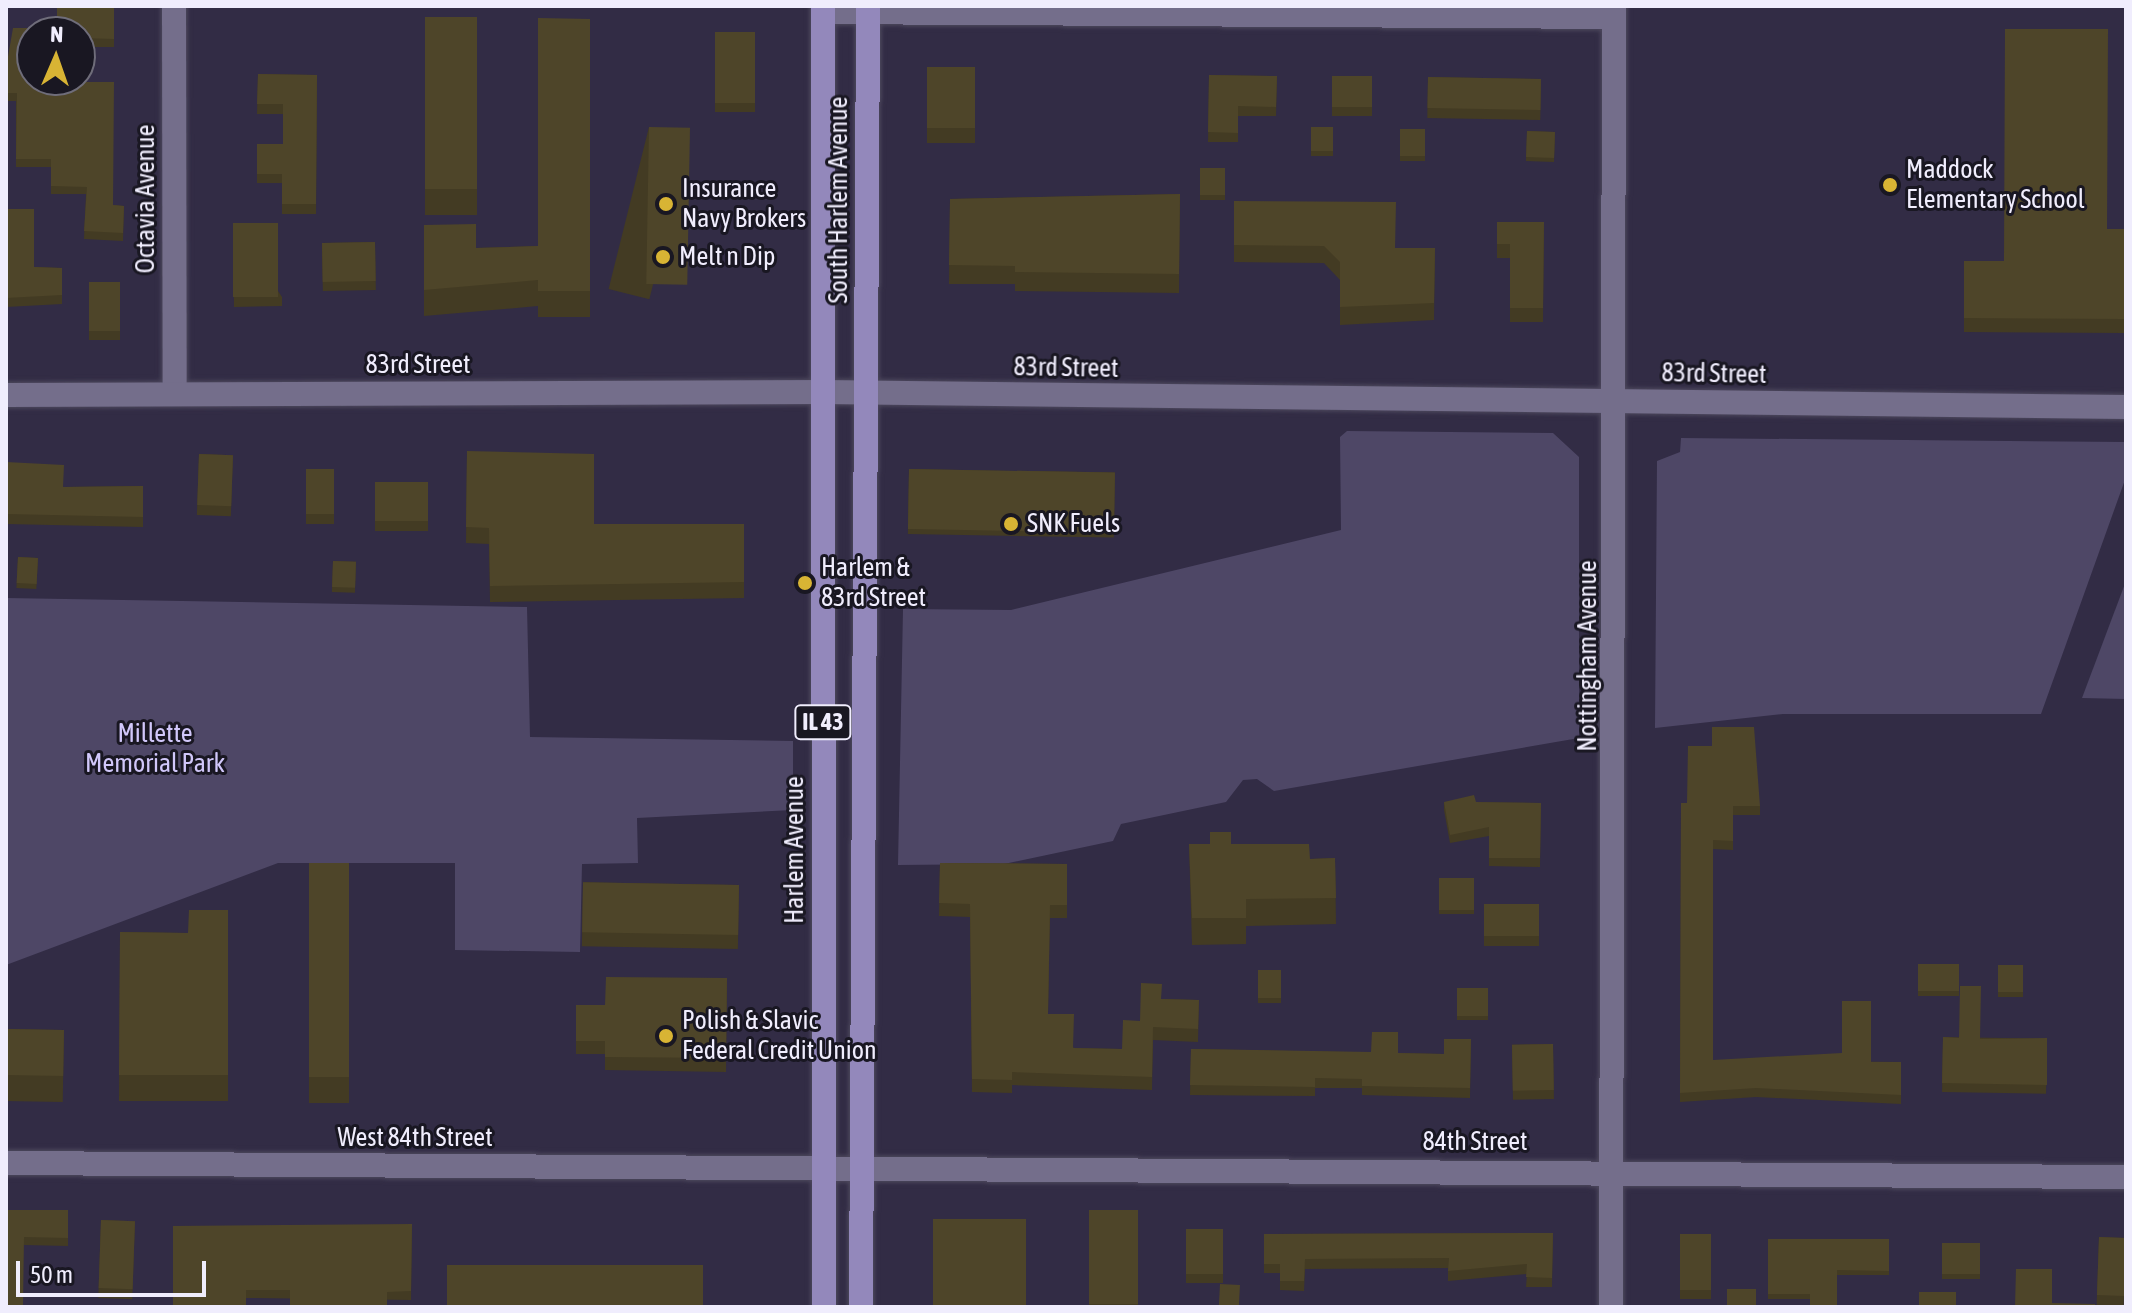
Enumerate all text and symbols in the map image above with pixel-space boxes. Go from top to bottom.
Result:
north arrow [16,16,96,96]
text: N [50,21,64,47]
street label: South Harlem Avenue [823,97,855,303]
street label: Octavia Avenue [130,125,162,273]
place label: Maddock Elementary School [1906,154,2085,216]
place label: Insurance Navy Brokers [682,173,806,234]
marker: Maddock Elementary School [1881,176,1899,194]
marker: Insurance Navy Brokers [657,195,675,213]
place label: Melt n Dip [679,241,775,273]
marker: Melt n Dip [654,248,672,266]
street label: 83rd Street [365,349,471,381]
street label: 83rd Street [1013,351,1119,385]
street label: 83rd Street [1661,357,1767,391]
place label: SNK Fuels [1027,508,1120,540]
marker: SNK Fuels [1002,515,1020,533]
place label: Harlem & 83rd Street [821,552,926,614]
street label: Nottingham Avenue [1572,560,1604,752]
marker: Harlem & 83rd Street [796,574,814,592]
road number: IL 43 [793,702,853,742]
park label: Millette Memorial Park [85,718,225,780]
street label: Harlem Avenue [779,776,811,924]
place label: Polish & Slavic Federal Credit Union [682,1005,877,1066]
marker: Polish & Slavic Federal Credit Union [657,1027,675,1045]
street label: West 84th Street [337,1122,493,1154]
street label: 84th Street [1422,1126,1528,1158]
scale bar [20,1245,210,1295]
text: 50 m [30,1261,73,1288]

